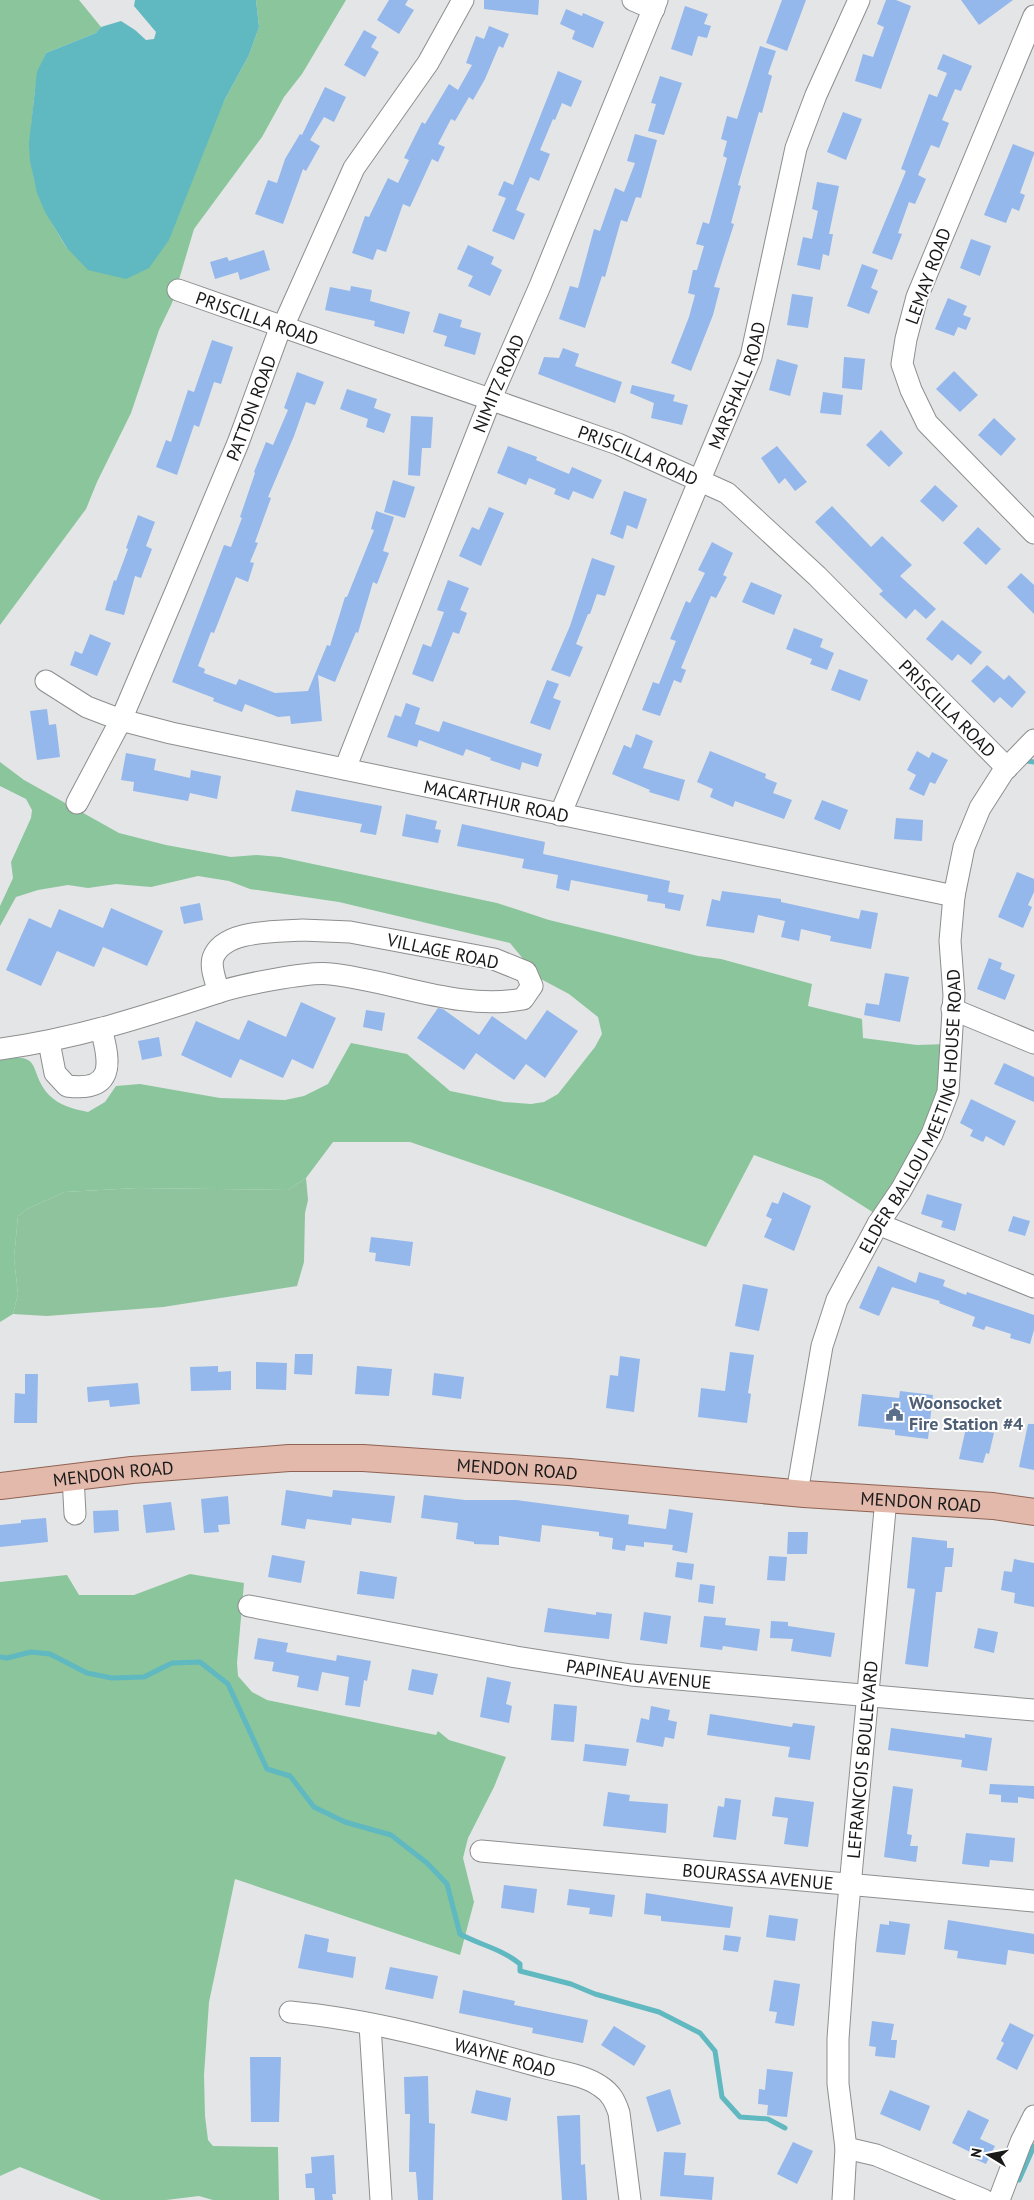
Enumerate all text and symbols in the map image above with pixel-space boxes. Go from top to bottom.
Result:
street label: LEMAY ROAD [900,225,956,327]
street label: PRISCILLA ROAD [193,286,322,350]
street label: MARSHALL ROAD [702,319,770,452]
street label: NIMITZ ROAD [467,331,529,436]
street label: PATTON ROAD [220,352,281,464]
street label: PRISCILLA ROAD [575,419,702,490]
street label: PRISCILLA ROAD [894,654,1001,762]
street label: MACARTHUR ROAD [422,774,571,827]
street label: VILLAGE ROAD [384,928,501,974]
street label: ELDER BALLOU MEETING HOUSE ROAD [853,968,966,1257]
place label: Woonsocket Fire Station #4 [909,1391,1023,1435]
public building icon: Woonsocket Fire Station #4 [885,1402,905,1422]
street label: MENDON ROAD [456,1453,579,1484]
street label: MENDON ROAD [52,1455,174,1491]
street label: MENDON ROAD [860,1486,982,1517]
street label: PAPINEAU AVENUE [565,1654,713,1693]
street label: LEFRANCOIS BOULEVARD [841,1660,882,1860]
street label: BOURASSA AVENUE [681,1858,834,1894]
street label: WAYNE ROAD [452,2032,558,2082]
north arrow [964,2130,1014,2180]
text: N [967,2147,986,2159]

